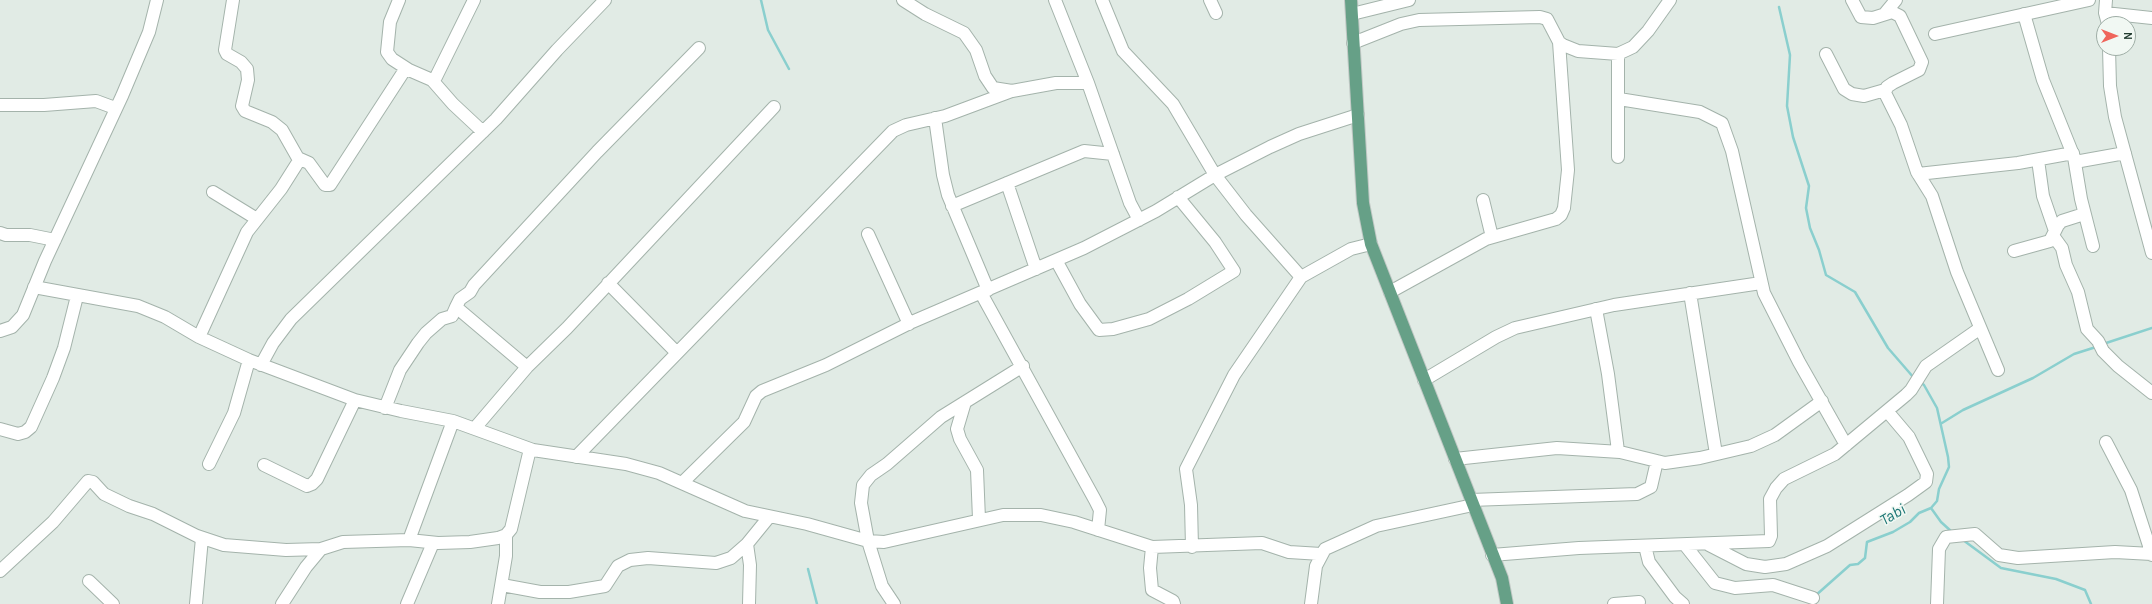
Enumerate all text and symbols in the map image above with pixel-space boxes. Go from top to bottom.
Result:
north arrow [2096,16,2136,56]
text: N [2121,32,2134,40]
water label: Tabi [1877,500,1909,530]

